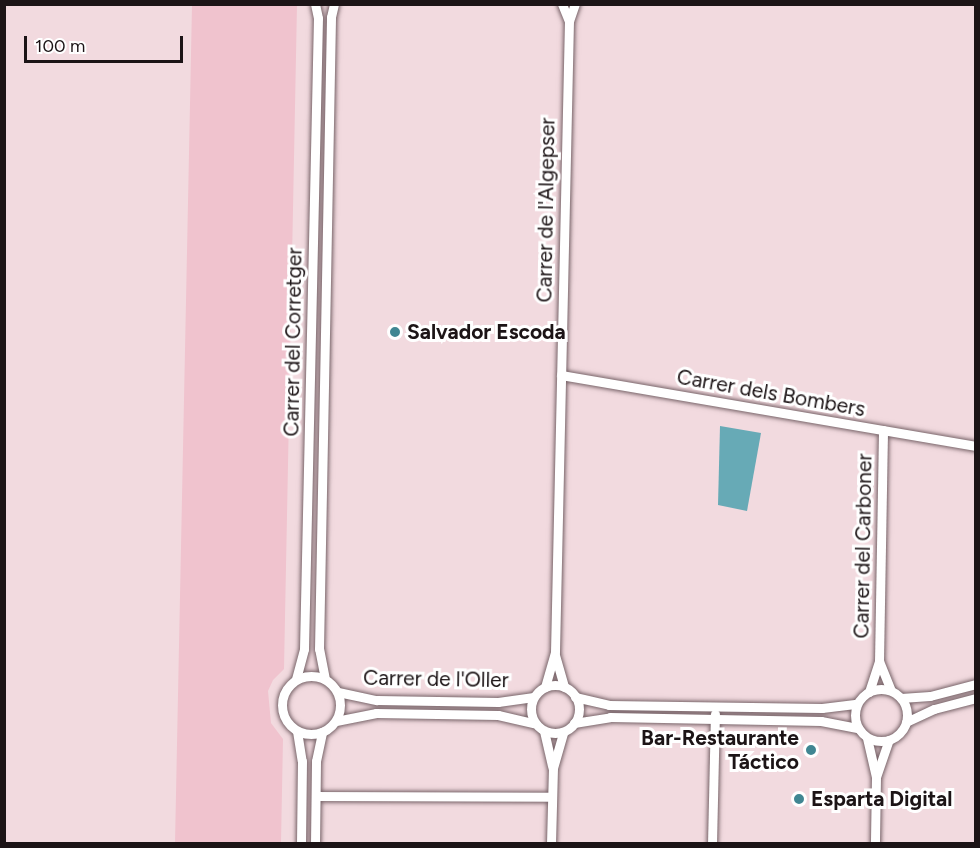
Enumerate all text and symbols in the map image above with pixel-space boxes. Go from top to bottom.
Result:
scale bar [27,24,186,62]
text: 100 m [35,35,85,57]
street label: Carrer de l'Algepser [532,117,560,303]
street label: Carrer del Corretger [279,247,307,437]
place label: Salvador Escoda [407,319,566,345]
marker: Salvador Escoda [388,325,402,339]
street label: Carrer dels Bombers [675,364,867,422]
street label: Carrer del Carboner [849,453,877,639]
street label: Carrer de l'Oller [363,665,509,693]
place label: Bar-Restaurante Táctico [641,725,799,775]
marker: Bar-Restaurante Táctico [804,743,818,757]
place label: Esparta Digital [811,786,952,812]
marker: Esparta Digital [792,792,806,806]

